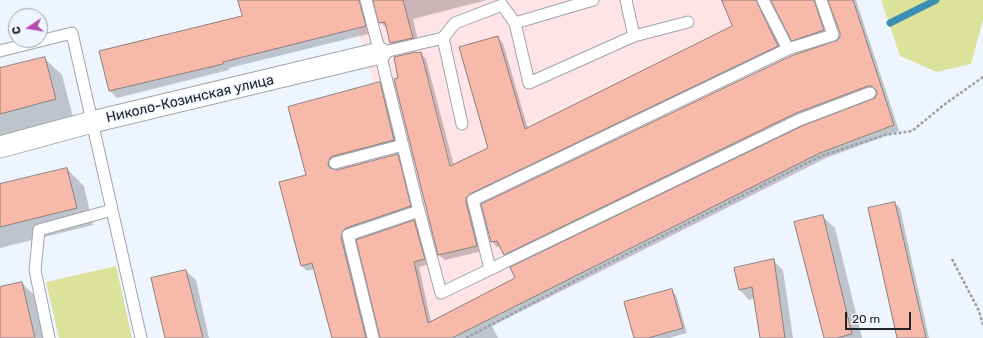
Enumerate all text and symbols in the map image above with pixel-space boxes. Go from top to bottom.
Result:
north arrow [8,8,48,48]
text: С [10,25,24,36]
street label: Николо-Козинская улица [105,72,275,126]
scale bar [847,304,913,330]
text: 20 m [852,312,880,326]

